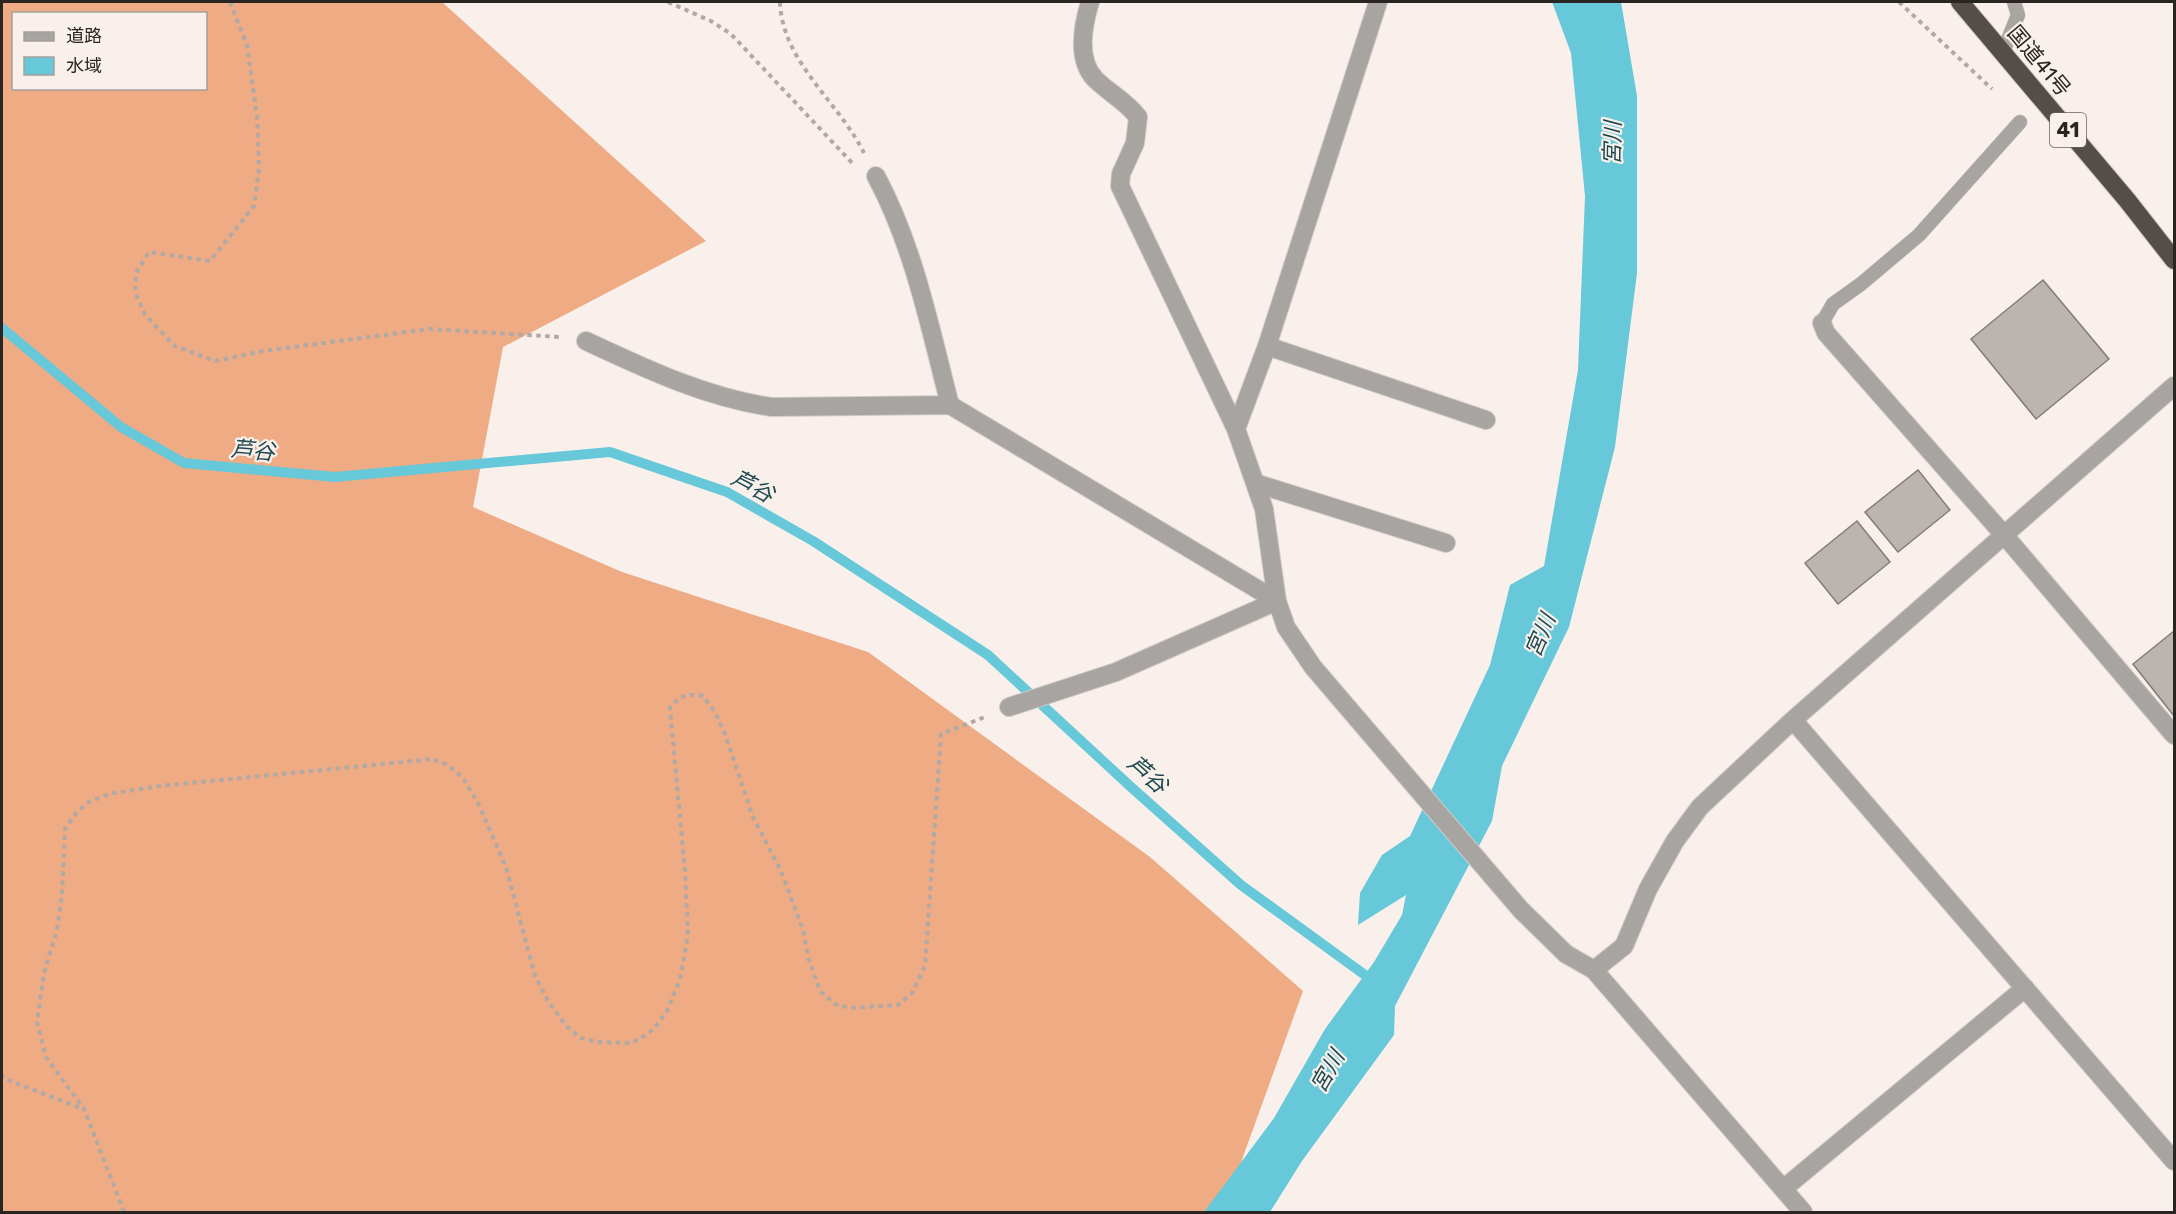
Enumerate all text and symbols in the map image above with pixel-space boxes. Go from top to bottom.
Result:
legend [12,12,207,90]
street label: 国道41号 [2003,20,2076,101]
text: 道路 [66,25,102,47]
text: 水域 [66,55,102,77]
road number: 41 [2050,113,2086,147]
water label: 宮川 [1599,119,1626,165]
water label: 芦谷 [230,435,278,466]
water label: 芦谷 [727,464,780,510]
water label: 宮川 [1519,608,1562,661]
water label: 芦谷 [1122,750,1175,800]
water label: 宮川 [1305,1044,1351,1097]

